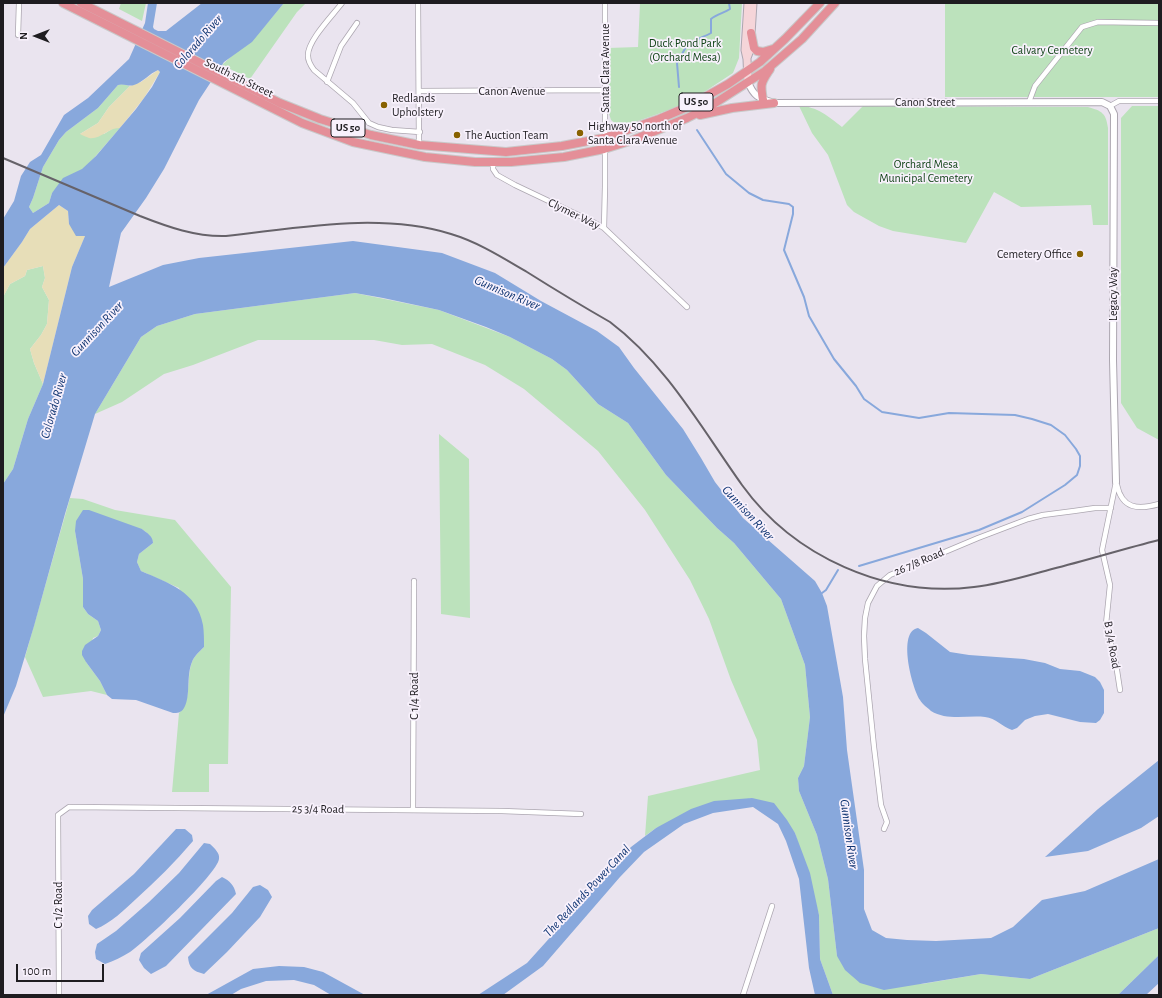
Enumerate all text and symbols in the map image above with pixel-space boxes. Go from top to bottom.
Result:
water label: Colorado River [170,12,226,72]
north arrow [16,16,56,56]
street label: Santa Clara Avenue [598,23,612,113]
text: N [18,32,29,40]
park label: Duck Pond Park (Orchard Mesa) [649,36,721,64]
park label: Calvary Cemetery [1011,43,1093,57]
street label: South 5th Street [202,55,276,101]
street label: Canon Avenue [479,84,545,98]
place label: Redlands Upholstery [392,91,443,119]
road number: US 50 [679,93,713,111]
street label: Canon Street [895,95,955,109]
marker: Redlands Upholstery [379,100,389,110]
road number: US 50 [331,119,365,137]
place label: Highway 50 north of Santa Clara Avenue [588,119,682,147]
place label: The Auction Team [465,128,548,142]
marker: Highway 50 north of Santa Clara Avenue [575,128,585,138]
marker: The Auction Team [452,130,462,140]
park label: Orchard Mesa Municipal Cemetery [879,157,973,185]
street label: Clymer Way [546,195,602,233]
place label: Cemetery Office [997,247,1072,261]
marker: Cemetery Office [1075,249,1085,259]
street label: Legacy Way [1106,267,1120,321]
water label: Gunnison River [472,272,542,314]
water label: Gunnison River [68,298,126,360]
water label: Colorado River [37,372,71,440]
water label: Gunnison River [719,482,777,544]
street label: 26 7/8 Road [892,545,946,579]
street label: B 3/4 Road [1101,620,1123,670]
street label: C 1/4 Road [407,672,421,720]
water label: Gunnison River [836,798,862,870]
street label: 25 3/4 Road [292,801,344,817]
water label: The Redlands Power Canal [540,842,634,940]
street label: C 1/2 Road [51,881,65,929]
scale bar [18,956,106,982]
text: 100 m [23,965,51,977]

